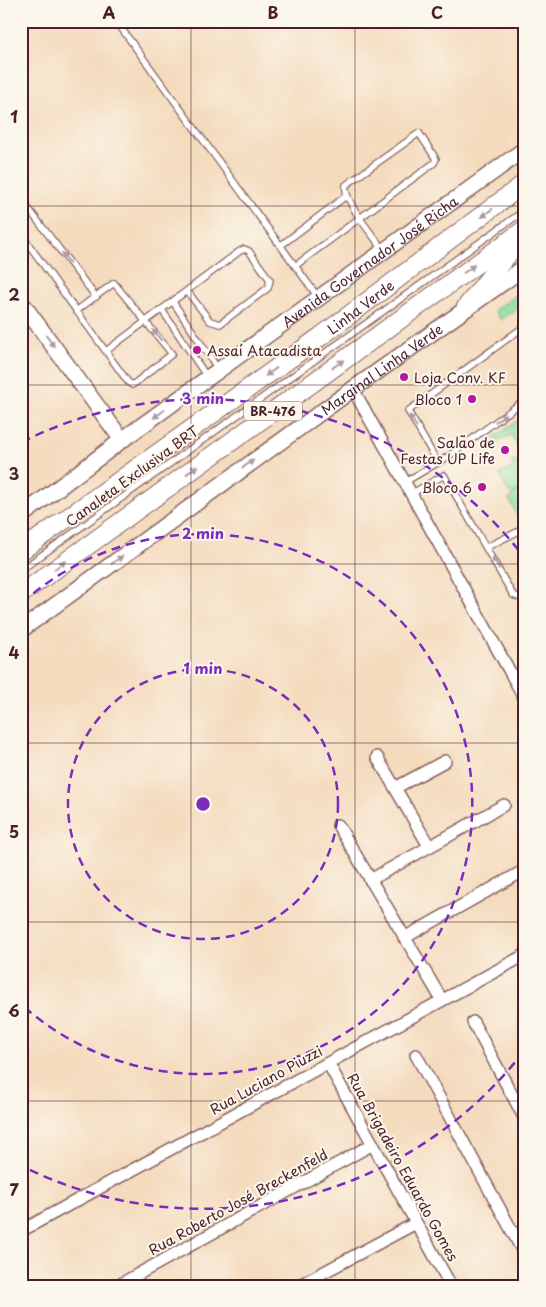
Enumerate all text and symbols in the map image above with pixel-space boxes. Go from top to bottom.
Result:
text: A [103,0,116,24]
text: B [268,0,279,24]
text: C [431,0,443,24]
text: 1 [10,104,18,128]
street label: Avenida Governador José Richa [277,190,462,332]
one-way arrow [480,208,493,219]
one-way arrow [61,252,72,265]
one-way arrow [462,264,476,274]
street label: Linha Verde [322,275,398,339]
text: 2 [8,282,20,306]
street label: Marginal Linha Verde [316,318,447,420]
one-way arrow [151,329,163,341]
one-way arrow [45,334,55,348]
place label: Assaí Atacadista [207,340,321,361]
marker: Assaí Atacadista [191,344,203,356]
one-way arrow [331,359,344,369]
one-way arrow [264,367,278,377]
place label: Loja Conv. KF [414,367,506,388]
marker: Loja Conv. KF [398,371,410,383]
text: 3 min [182,386,224,409]
place label: Bloco 1 [414,389,462,410]
marker: Bloco 1 [466,393,478,405]
road number: BR-476 [244,402,302,421]
one-way arrow [152,409,166,419]
one-way arrow [494,412,507,423]
one-way arrow [409,414,418,427]
street label: Canaleta Exclusiva BRT [61,420,203,531]
place label: Salão de Festas UP Life [400,432,495,469]
marker: Salão de Festas UP Life [499,444,511,456]
one-way arrow [242,459,255,469]
text: 3 [9,461,19,485]
one-way arrow [185,465,199,475]
place label: Bloco 6 [422,477,472,498]
marker: Bloco 6 [476,481,488,493]
text: 2 min [182,521,224,544]
one-way arrow [110,555,124,565]
one-way arrow [491,556,500,570]
one-way arrow [53,560,66,571]
text: 4 [9,640,20,664]
text: 1 min [184,656,222,679]
centre of rings [194,795,212,813]
text: 5 [9,819,19,843]
text: 6 [8,998,20,1022]
street label: Rua Luciano Piuzzi [206,1040,326,1120]
street label: Rua Brigadeiro Eduardo Gomes [342,1069,464,1265]
street label: Rua Roberto José Breckenfeld [145,1144,331,1260]
text: 7 [9,1177,19,1201]

